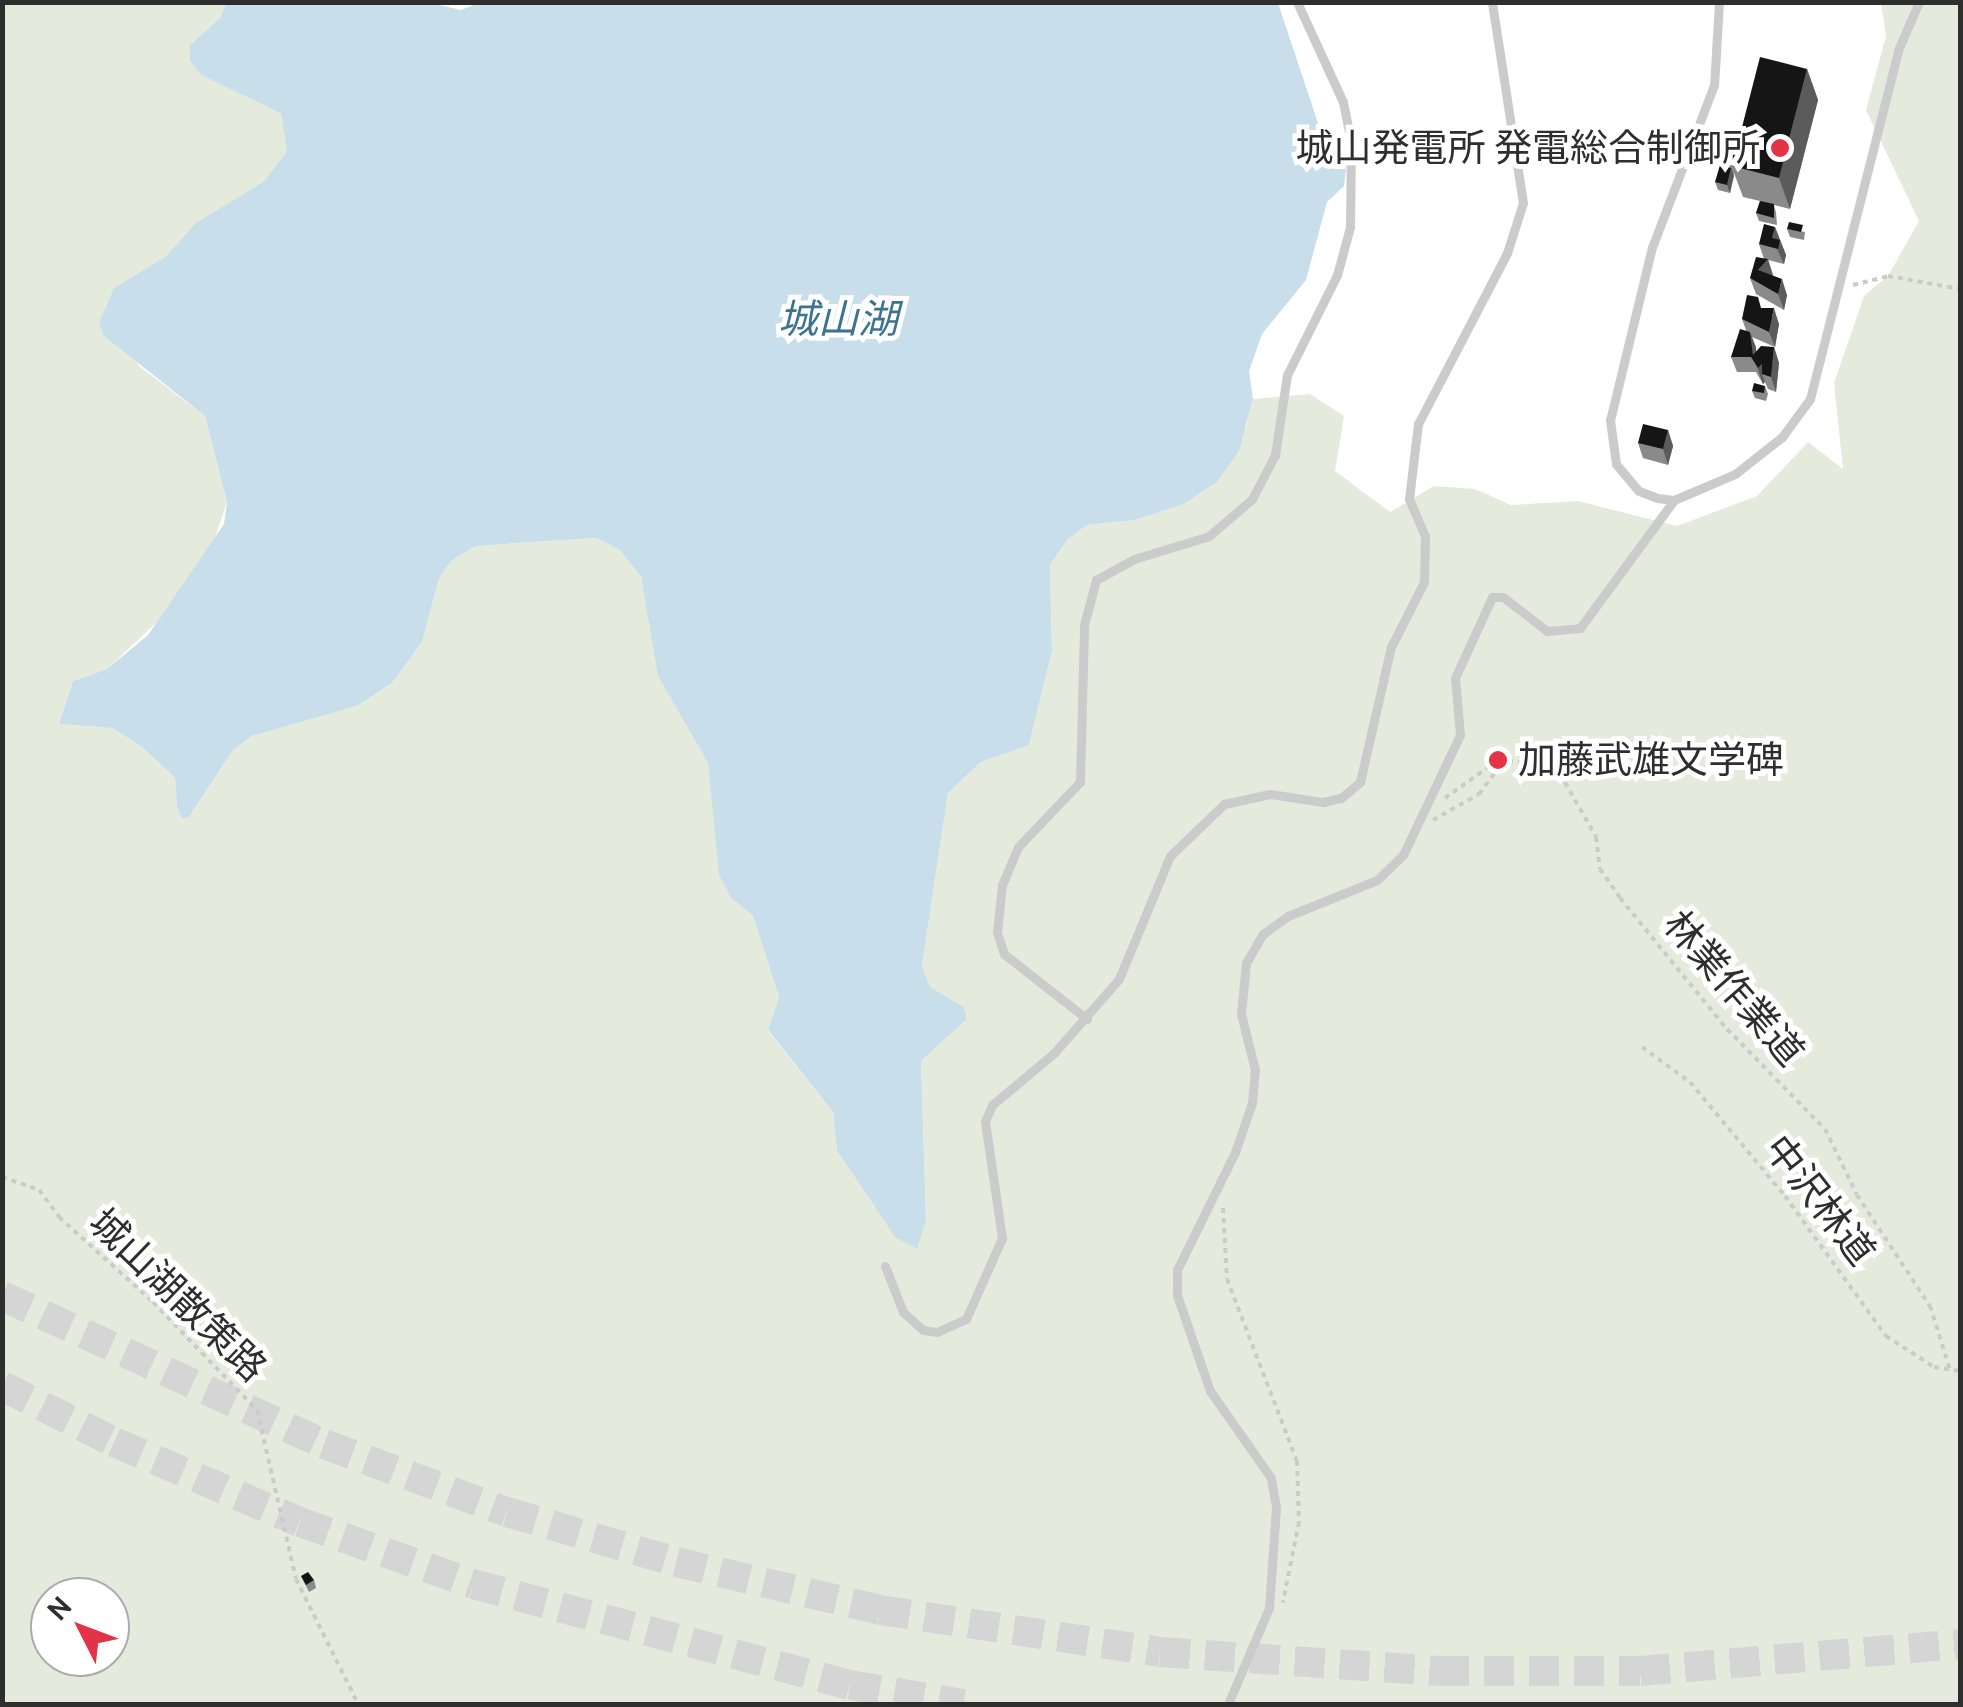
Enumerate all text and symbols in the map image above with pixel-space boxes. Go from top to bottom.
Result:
place label: 城山発電所 発電総合制御所 [1295,125,1760,171]
marker: 城山発電所 発電総合制御所 [1769,137,1791,159]
water label: 城山湖 [778,295,898,343]
place label: 加藤武雄文学碑 [1518,737,1784,783]
marker: 加藤武雄文学碑 [1487,749,1509,771]
street label: 林業作業道 [1654,901,1814,1075]
street label: 中沢林道 [1755,1126,1885,1274]
street label: 城山湖散策路 [80,1199,276,1391]
north arrow [30,1577,130,1677]
text: N [40,1590,78,1627]

